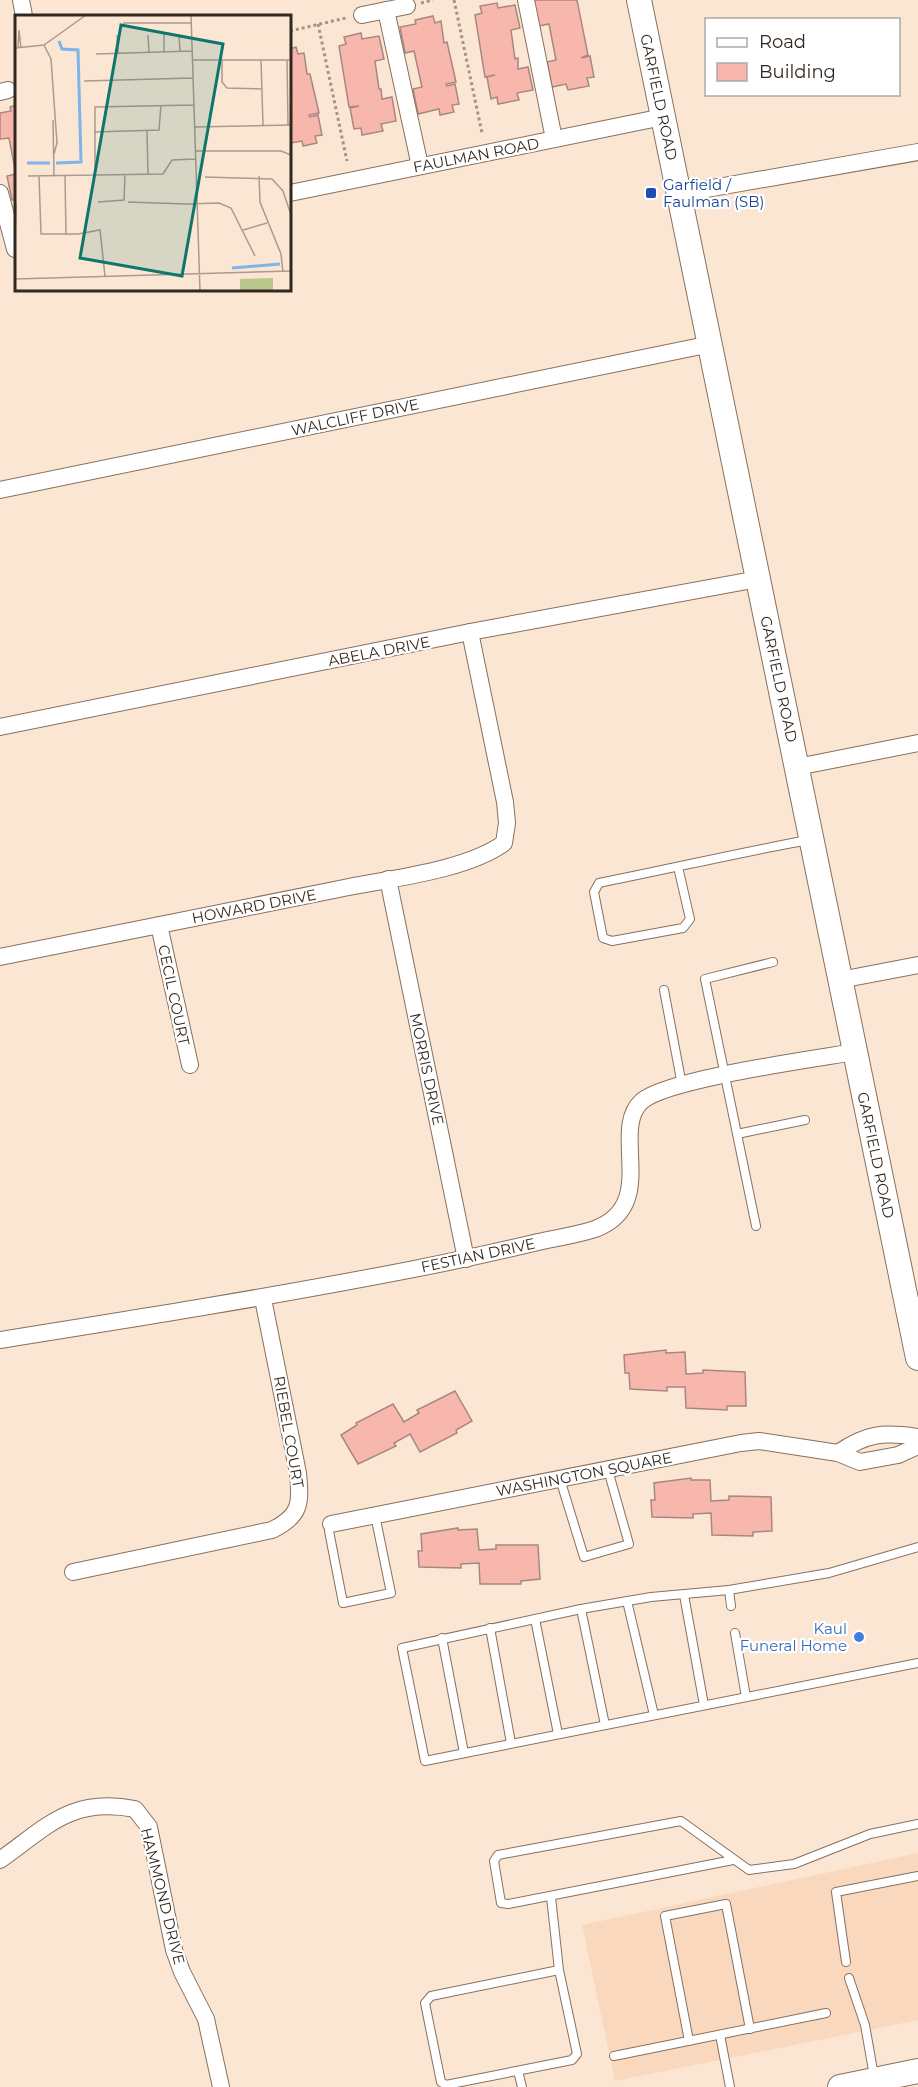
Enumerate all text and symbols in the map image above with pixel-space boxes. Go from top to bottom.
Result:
inset map [15,15,291,291]
legend [705,18,900,96]
text: Road [759,31,806,53]
street label: GARFIELD ROAD [636,32,682,162]
text: Building [759,61,836,83]
street label: FAULMAN ROAD [411,133,541,177]
place label: Garfield / Faulman (SB) [663,175,764,211]
marker: Garfield / Faulman (SB) [644,186,658,200]
street label: WALCLIFF DRIVE [289,394,421,440]
street label: GARFIELD ROAD [756,614,802,744]
street label: ABELA DRIVE [326,632,432,670]
street label: HOWARD DRIVE [190,885,318,927]
street label: CECIL COURT [154,943,194,1047]
street label: MORRIS DRIVE [406,1011,448,1127]
street label: GARFIELD ROAD [853,1090,899,1220]
street label: FESTIAN DRIVE [419,1234,537,1276]
street label: RIEBEL COURT [270,1375,308,1490]
street label: WASHINGTON SQUARE [494,1448,674,1500]
place label: Kaul Funeral Home [740,1619,847,1655]
marker: Kaul Funeral Home [852,1630,866,1644]
street label: HAMMOND DRIVE [137,1826,189,1966]

